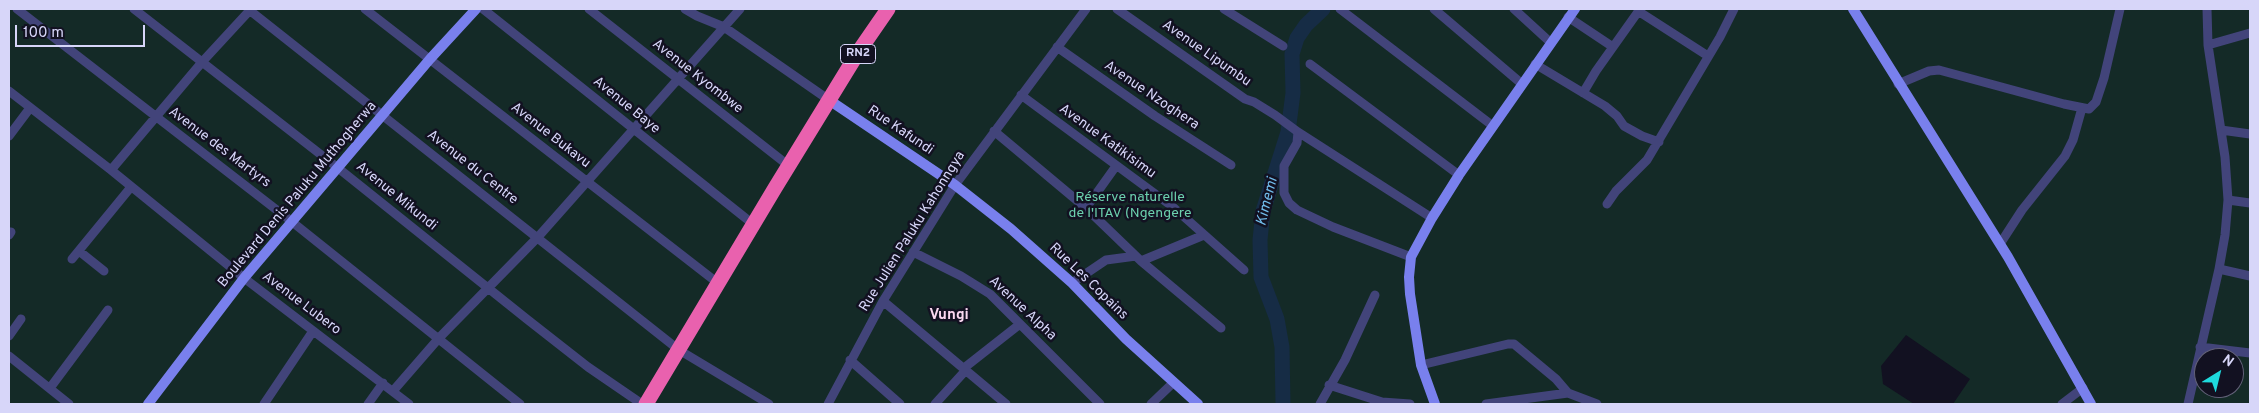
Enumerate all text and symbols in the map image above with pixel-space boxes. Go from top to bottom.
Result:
scale bar [18,15,148,47]
street label: Avenue Lipumbu [1158,17,1254,91]
text: 100 m [23,24,64,43]
street label: Avenue Kyombwe [648,36,746,118]
road number: RN2 [840,44,876,64]
street label: Avenue Nzoghera [1100,58,1202,134]
street label: Avenue Baye [589,74,663,138]
street label: Boulevard Denis Paluku Muthogherwa [215,99,381,291]
street label: Avenue Bukavu [507,100,593,172]
street label: Avenue Katikisimu [1055,101,1159,183]
street label: Rue Kafundi [864,103,936,159]
street label: Avenue des Martyrs [165,104,273,192]
street label: Avenue du Centre [423,127,521,209]
street label: Rue Julien Paluku Kahonngya [857,149,969,315]
street label: Avenue Mikundi [352,159,440,235]
water label: Kimemi [1253,176,1283,228]
park label: Réserve naturelle de l'ITAV (Ngengere [1069,190,1191,222]
street label: Rue Les Copains [1045,240,1131,324]
street label: Avenue Lubero [258,269,344,339]
street label: Avenue Alpha [985,273,1059,345]
district label: Vungi [929,307,969,325]
north arrow [2194,348,2244,398]
text: N [2218,351,2237,371]

